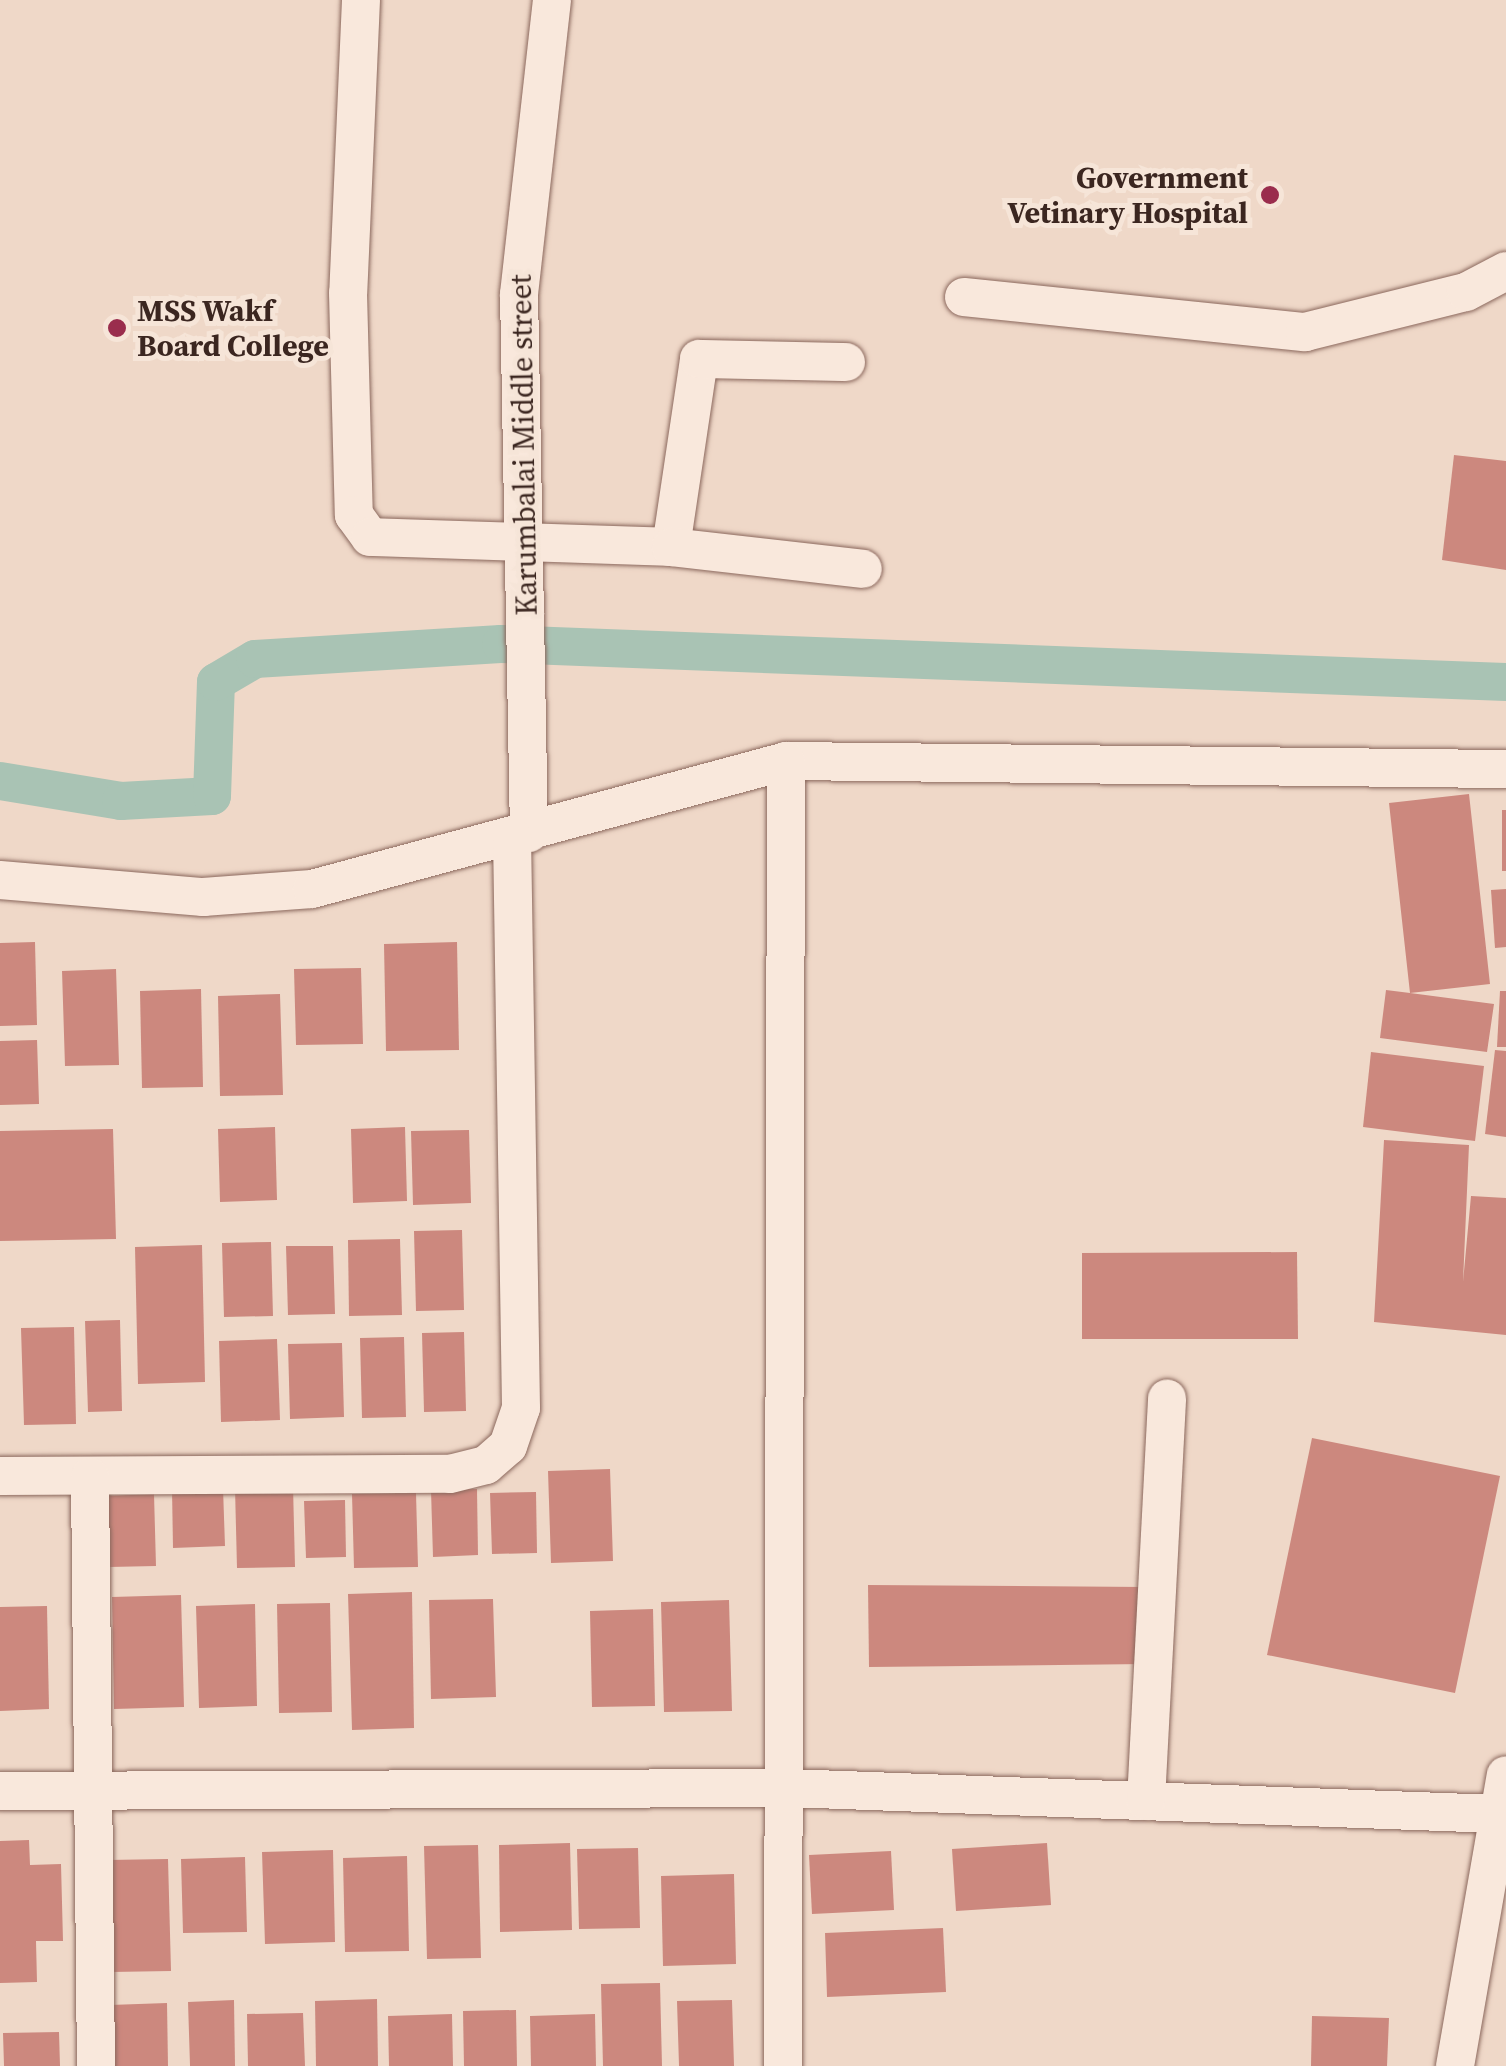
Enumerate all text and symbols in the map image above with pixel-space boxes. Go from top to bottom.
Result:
place label: Government Vetinary Hospital [1007,160,1248,230]
marker: Government Vetinary Hospital [1257,182,1283,208]
street label: Karumbalai Middle street [503,274,545,616]
place label: MSS Wakf Board College [137,293,329,364]
marker: MSS Wakf Board College [106,317,128,339]

